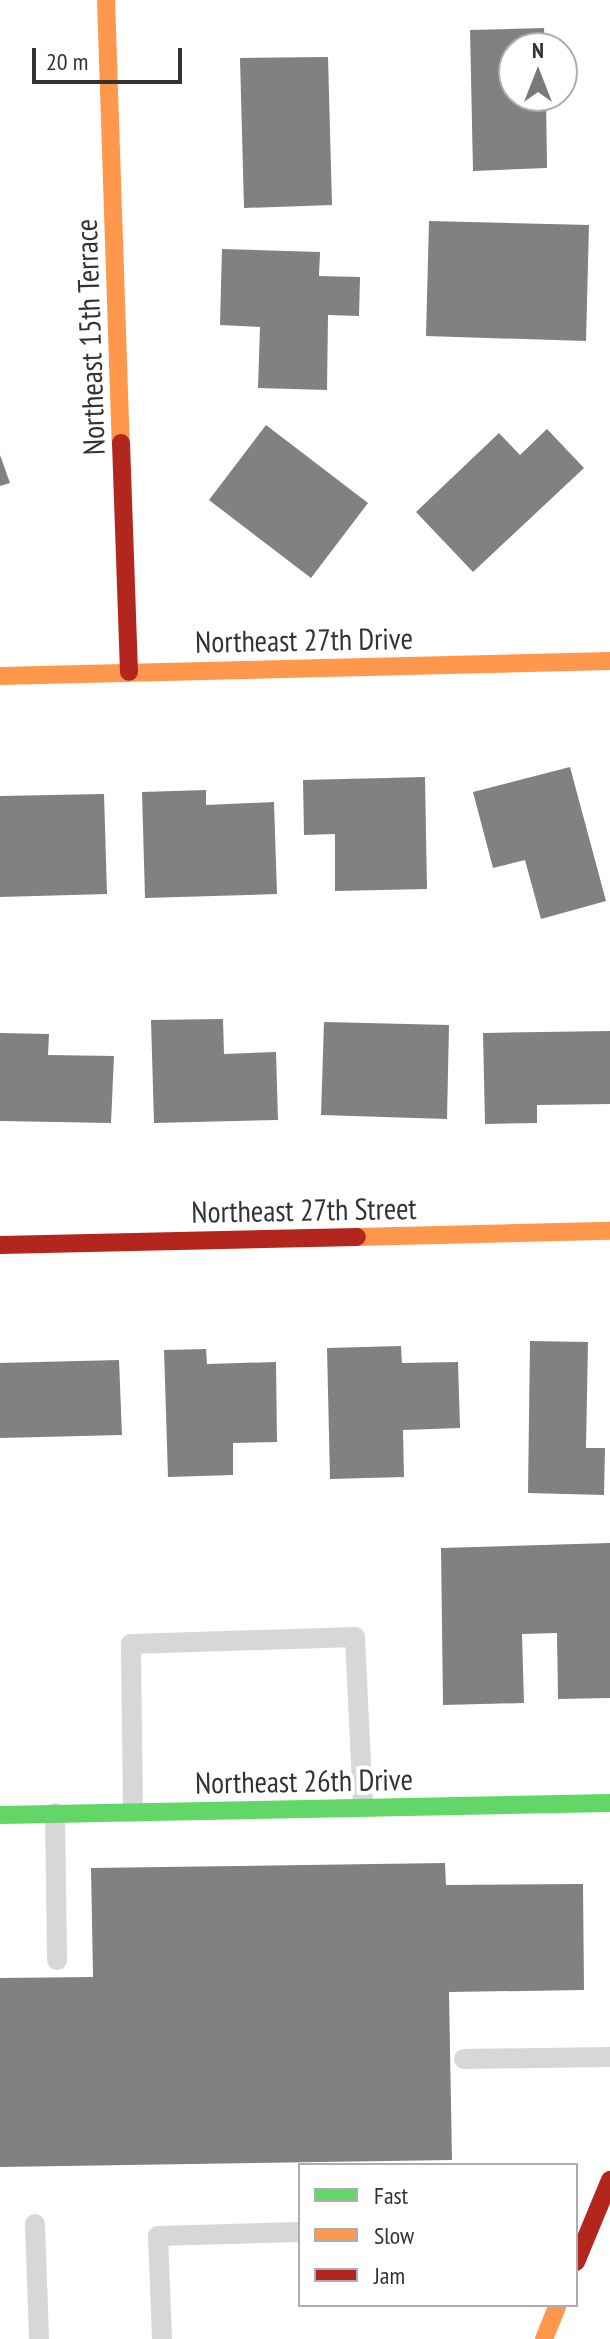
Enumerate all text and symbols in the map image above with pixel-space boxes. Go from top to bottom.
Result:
scale bar [36,32,186,82]
north arrow [498,32,578,112]
text: N [532,36,544,64]
text: 20 m [46,46,88,77]
street label: Northeast 15th Terrace [68,218,112,456]
street label: Northeast 27th Drive [195,620,413,660]
street label: Northeast 27th Street [191,1190,417,1230]
street label: Northeast 26th Drive [195,1761,413,1801]
legend [298,2163,578,2307]
text: Fast [374,2180,408,2211]
text: Slow [374,2220,414,2251]
text: Jam [374,2260,405,2291]

